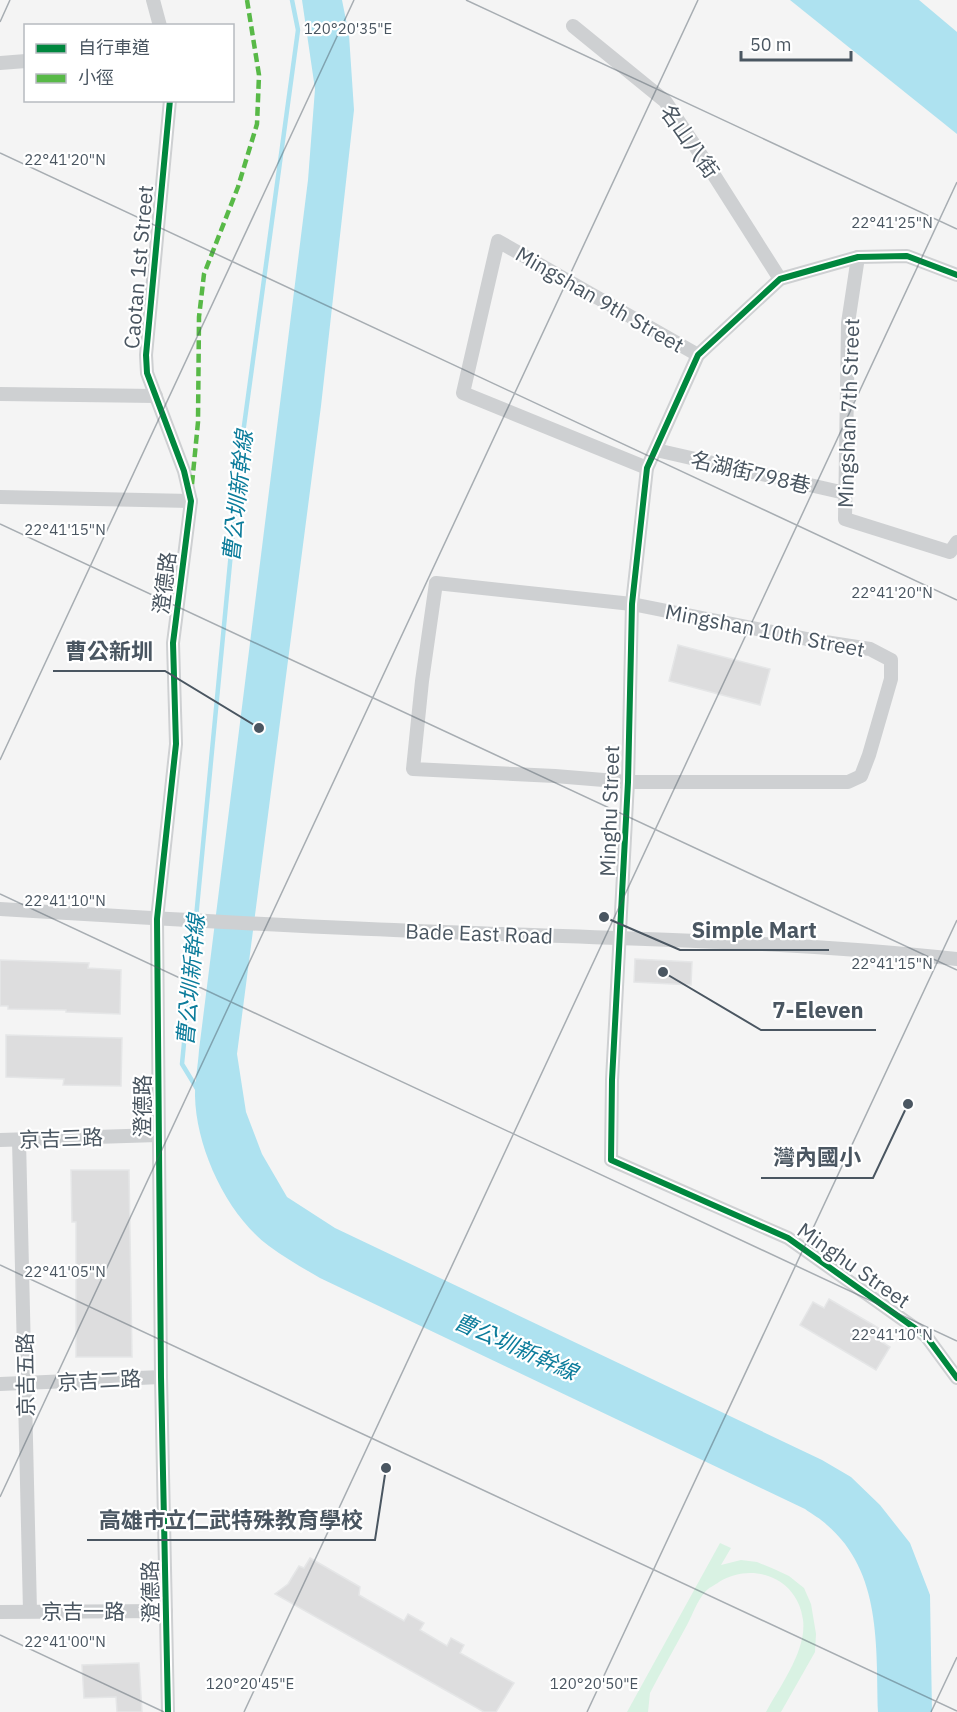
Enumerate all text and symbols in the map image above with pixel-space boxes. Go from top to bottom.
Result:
text: 120°20'35"E [304,19,392,38]
legend [24,24,234,102]
scale bar [741,24,850,62]
text: 50 m [750,33,792,56]
text: 自行車道 [78,36,150,59]
text: 小徑 [78,66,114,89]
street label: 名山八街 [654,99,726,183]
text: 22°41'20"N [24,150,106,169]
street label: Caotan 1st Street [117,184,159,350]
text: 22°41'25"N [851,213,933,232]
street label: Mingshan 9th Street [511,239,689,359]
street label: Mingshan 7th Street [831,318,865,508]
water label: 曹公圳新幹線 [216,426,259,563]
street label: 名湖街798巷 [689,445,813,499]
text: 22°41'15"N [24,520,106,539]
street label: 澄德路 [146,550,182,616]
text: 22°41'20"N [851,583,933,602]
street label: Mingshan 10th Street [663,597,867,663]
callout: 曹公新圳 [53,631,165,671]
text: 曹公新圳 [65,636,153,665]
street label: Minghu Street [593,745,625,877]
text: 22°41'10"N [24,891,106,910]
water label: 曹公圳新幹線 [170,910,210,1047]
callout: Simple Mart [680,910,829,950]
text: Simple Mart [691,915,817,944]
street label: Bade East Road [405,916,553,950]
text: 22°41'15"N [851,954,933,973]
callout: 7-Eleven [761,990,876,1030]
text: 7-Eleven [772,995,864,1024]
street label: 澄德路 [128,1075,156,1138]
street label: 京吉三路 [19,1123,103,1153]
callout: 灣內國小 [761,1138,873,1178]
text: 灣內國小 [773,1142,861,1171]
street label: Minghu Street [792,1216,916,1314]
text: 22°41'05"N [24,1262,106,1281]
water label: 曹公圳新幹線 [450,1306,585,1387]
text: 22°41'10"N [851,1325,933,1344]
street label: 京吉五路 [10,1333,40,1417]
street label: 京吉二路 [56,1364,142,1396]
callout: 高雄市立仁武特殊教育學校 [87,1500,375,1540]
text: 高雄市立仁武特殊教育學校 [99,1505,363,1534]
street label: 澄德路 [135,1560,165,1624]
street label: 京吉一路 [41,1597,125,1625]
text: 22°41'00"N [24,1632,106,1651]
text: 120°20'45"E [206,1674,294,1693]
text: 120°20'50"E [550,1674,638,1693]

